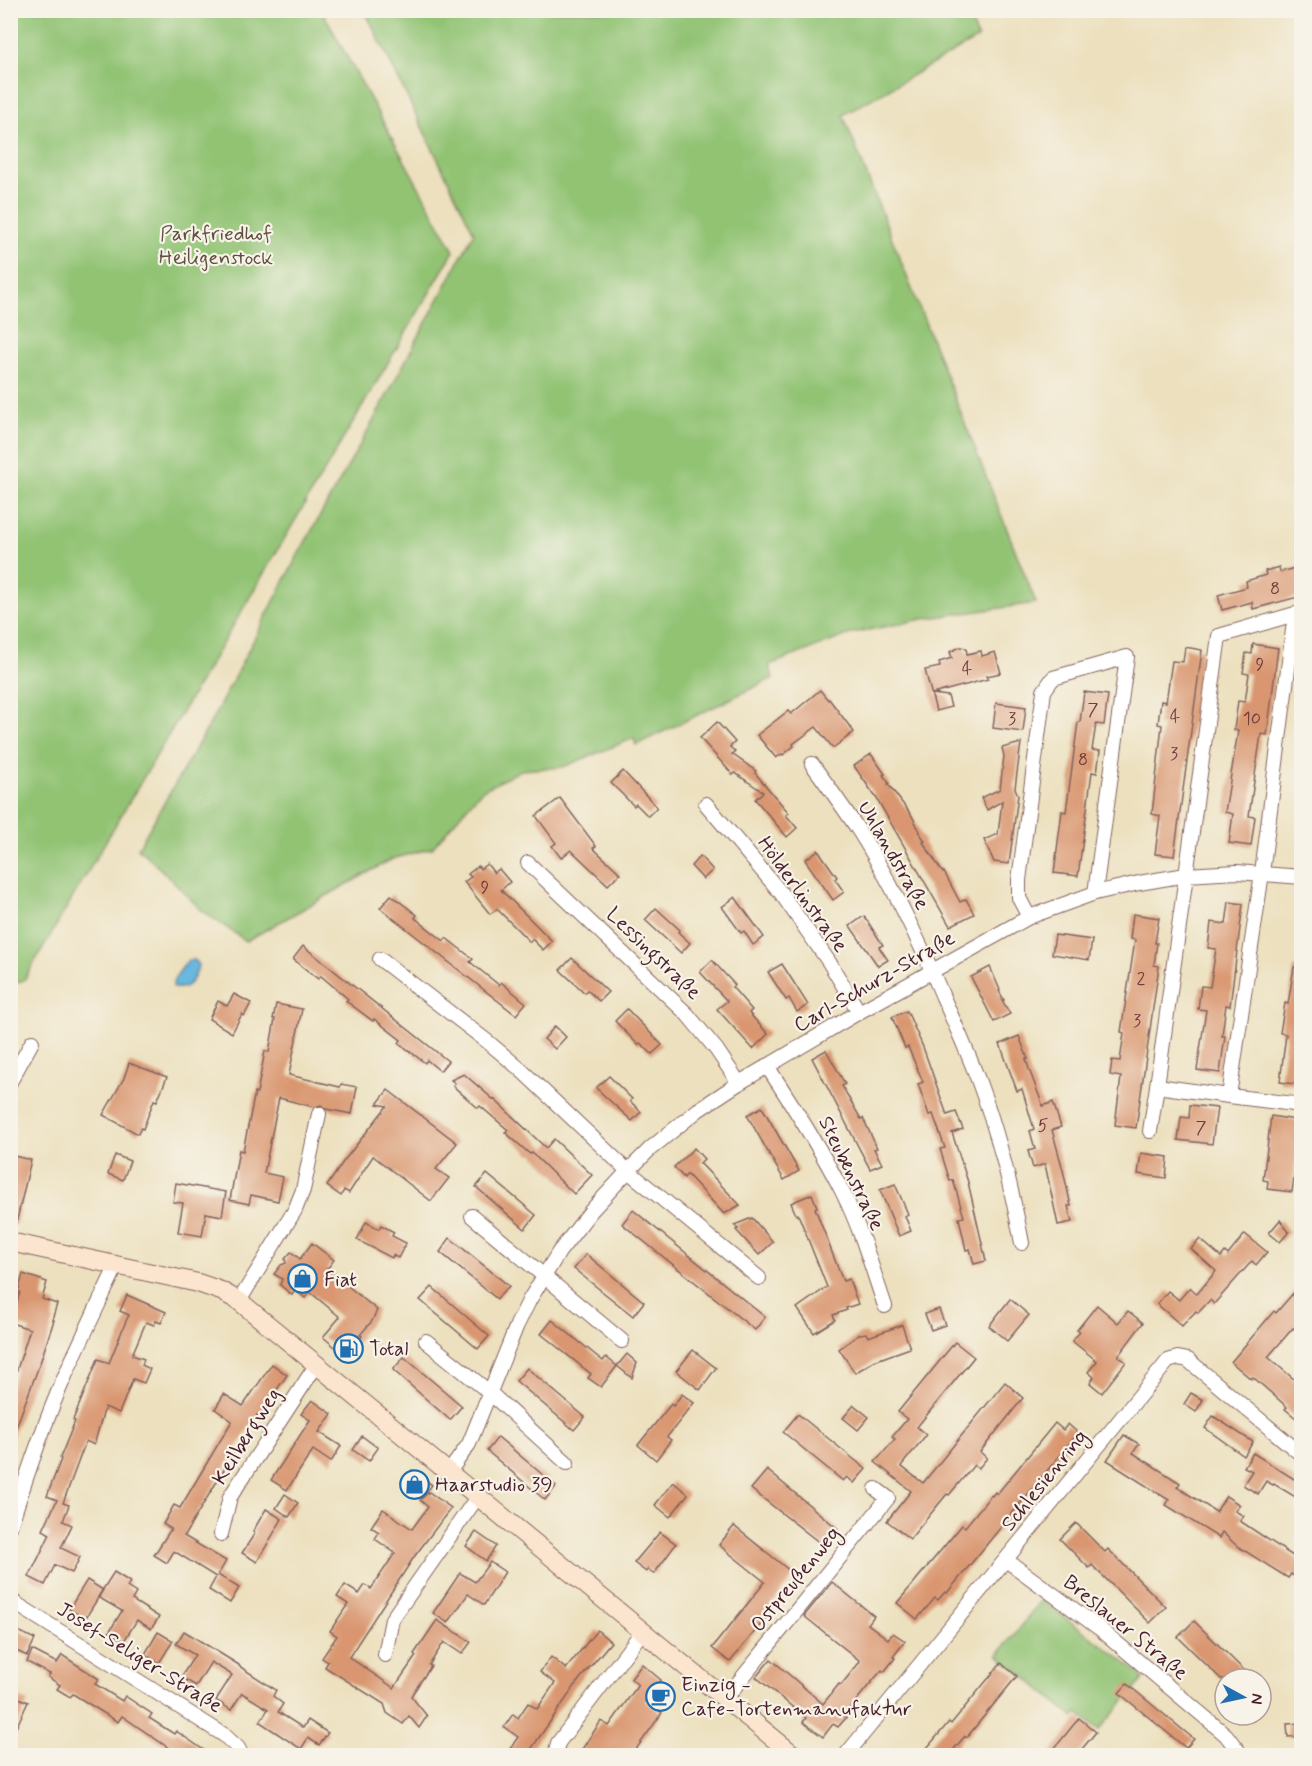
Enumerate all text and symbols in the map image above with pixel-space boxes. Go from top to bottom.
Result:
park label: Parkfriedhof Heiligenstock [159,220,273,272]
house number: 8 [1270,577,1280,601]
house number: 9 [1256,653,1265,677]
house number: 4 [962,657,972,681]
house number: 7 [1088,698,1099,722]
house number: 4 [1170,705,1180,729]
house number: 3 [1008,707,1016,731]
house number: 10 [1243,707,1261,731]
house number: 3 [1170,742,1178,766]
house number: 8 [1078,748,1088,772]
street label: Uhlandstraße [851,796,936,915]
street label: Hölderlinstraße [750,831,854,958]
house number: 9 [481,876,490,900]
street label: Lessingstraße [598,901,707,1008]
street label: Carl-Schurz-Straße [789,924,960,1039]
house number: 2 [1137,967,1146,991]
house number: 3 [1133,1009,1141,1033]
street label: Steubenstraße [811,1112,891,1235]
house number: 5 [1038,1114,1049,1138]
house number: 7 [1196,1116,1207,1140]
shop icon: Fiat [287,1263,319,1295]
place label: Fiat [324,1266,357,1294]
fuel station icon: Total [332,1332,364,1364]
place label: Total [369,1335,408,1363]
street label: Keilbergweg [206,1383,289,1491]
street label: Schlesienring [995,1424,1095,1538]
shop icon: Haarstudio 39 [398,1468,430,1500]
place label: Haarstudio 39 [435,1471,553,1499]
street label: Ostpreußenweg [744,1521,848,1639]
street label: Breslauer Straße [1057,1569,1194,1687]
street label: Josef-Seliger-Straße [51,1596,228,1720]
north arrow [1213,1667,1273,1727]
place label: Einzig - Cafe-Tortenmanufaktur [681,1671,912,1723]
cafe icon: Einzig - Cafe-Tortenmanufaktur [644,1680,676,1712]
text: N [1245,1692,1268,1706]

